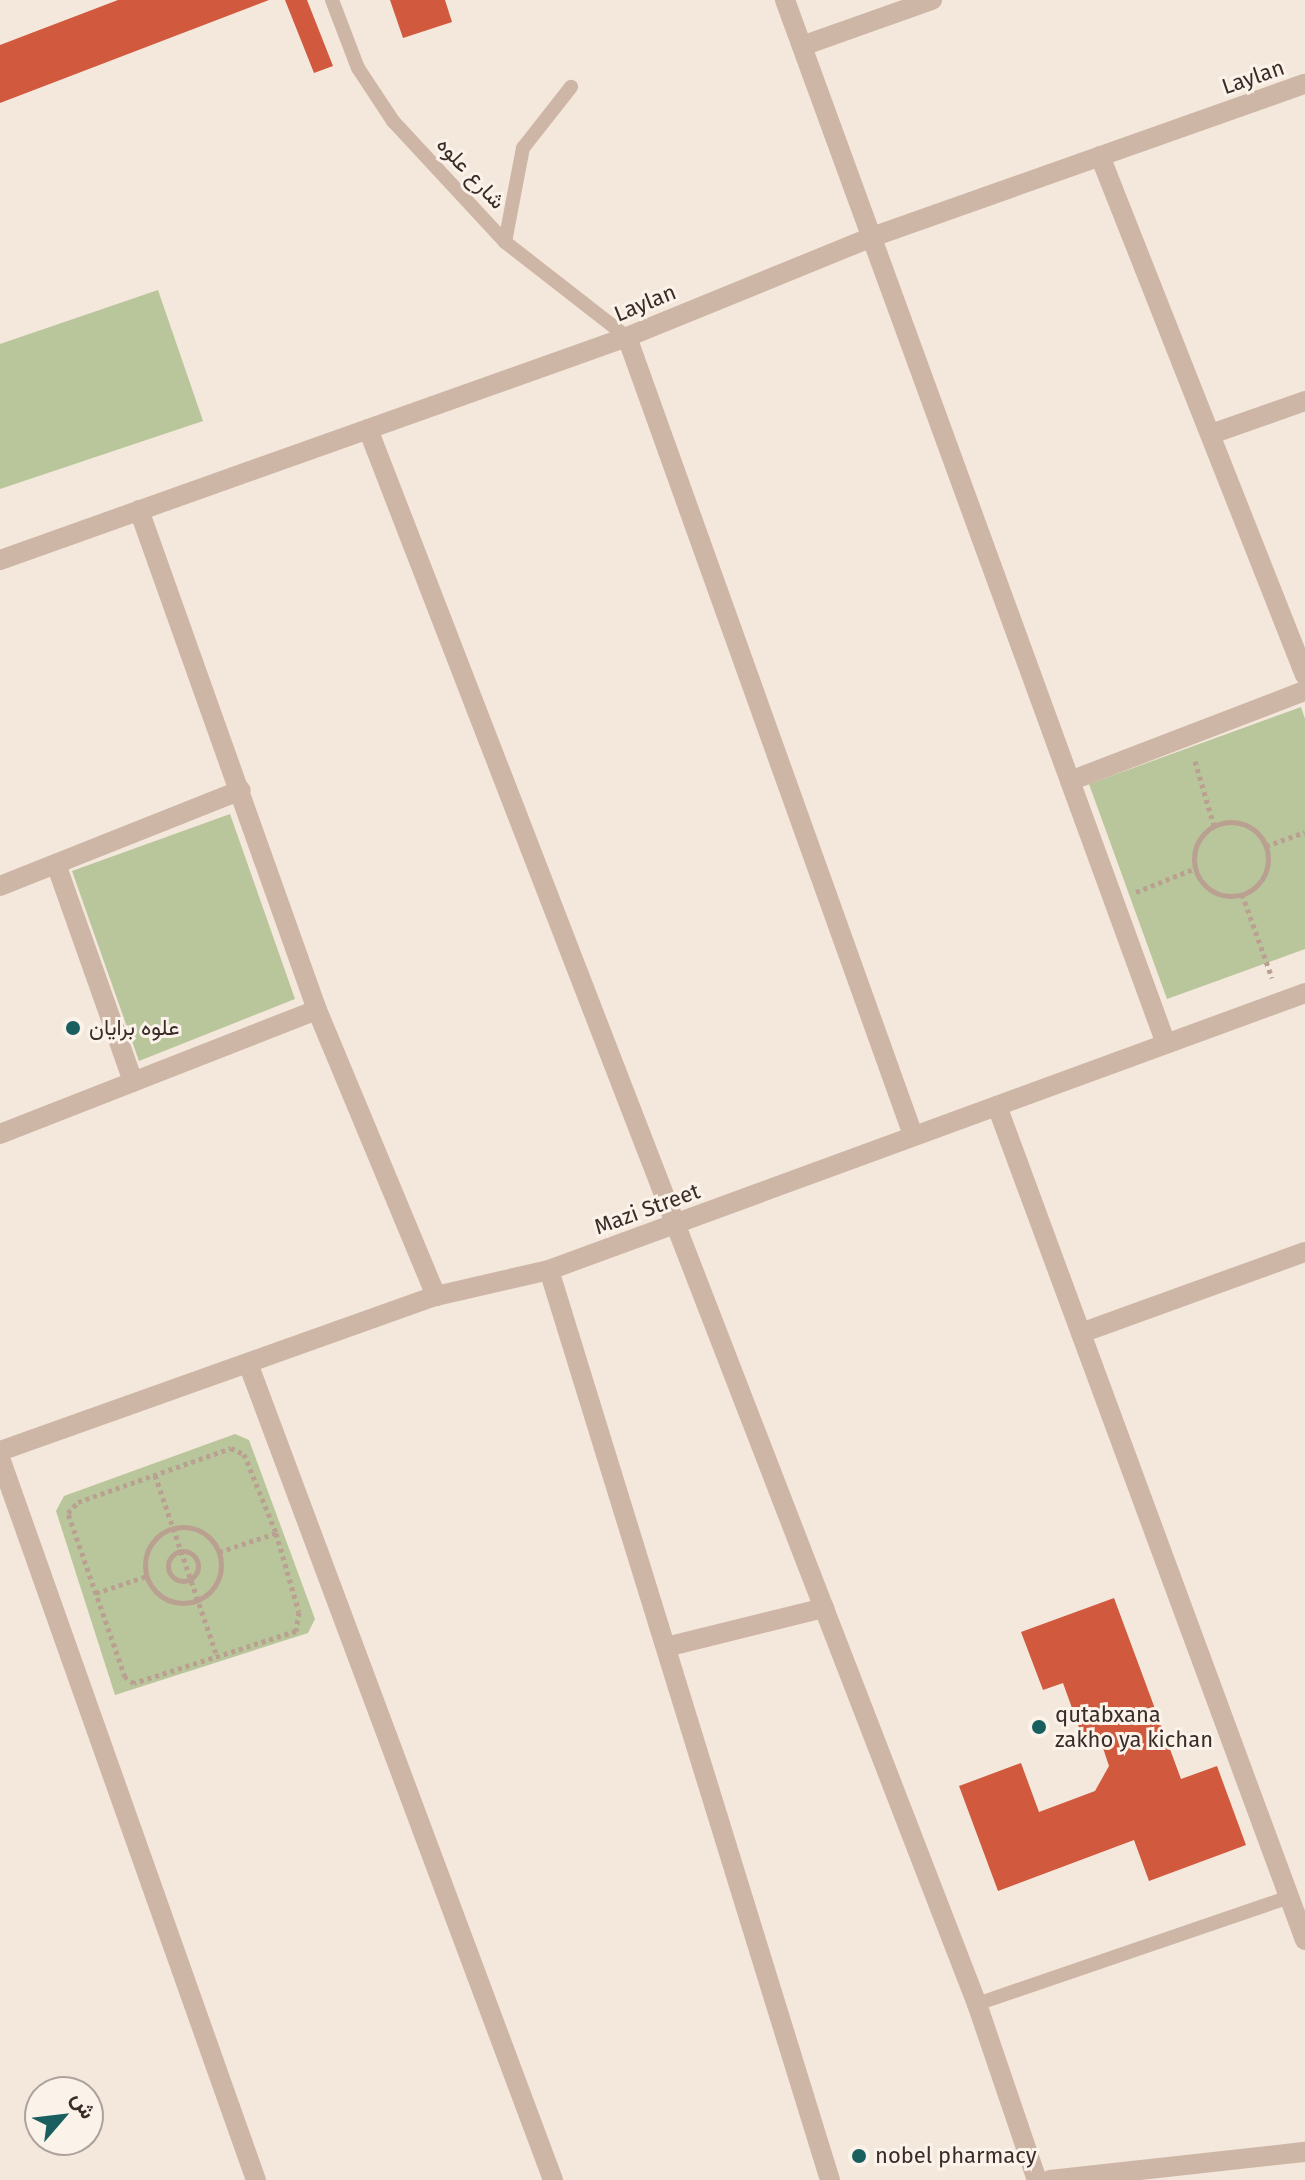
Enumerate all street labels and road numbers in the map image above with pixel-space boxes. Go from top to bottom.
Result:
street label: Laylan [1218,54,1288,100]
street label: شارع علوه [431,132,511,214]
street label: Laylan [610,279,680,327]
street label: Mazi Street [591,1178,703,1240]

